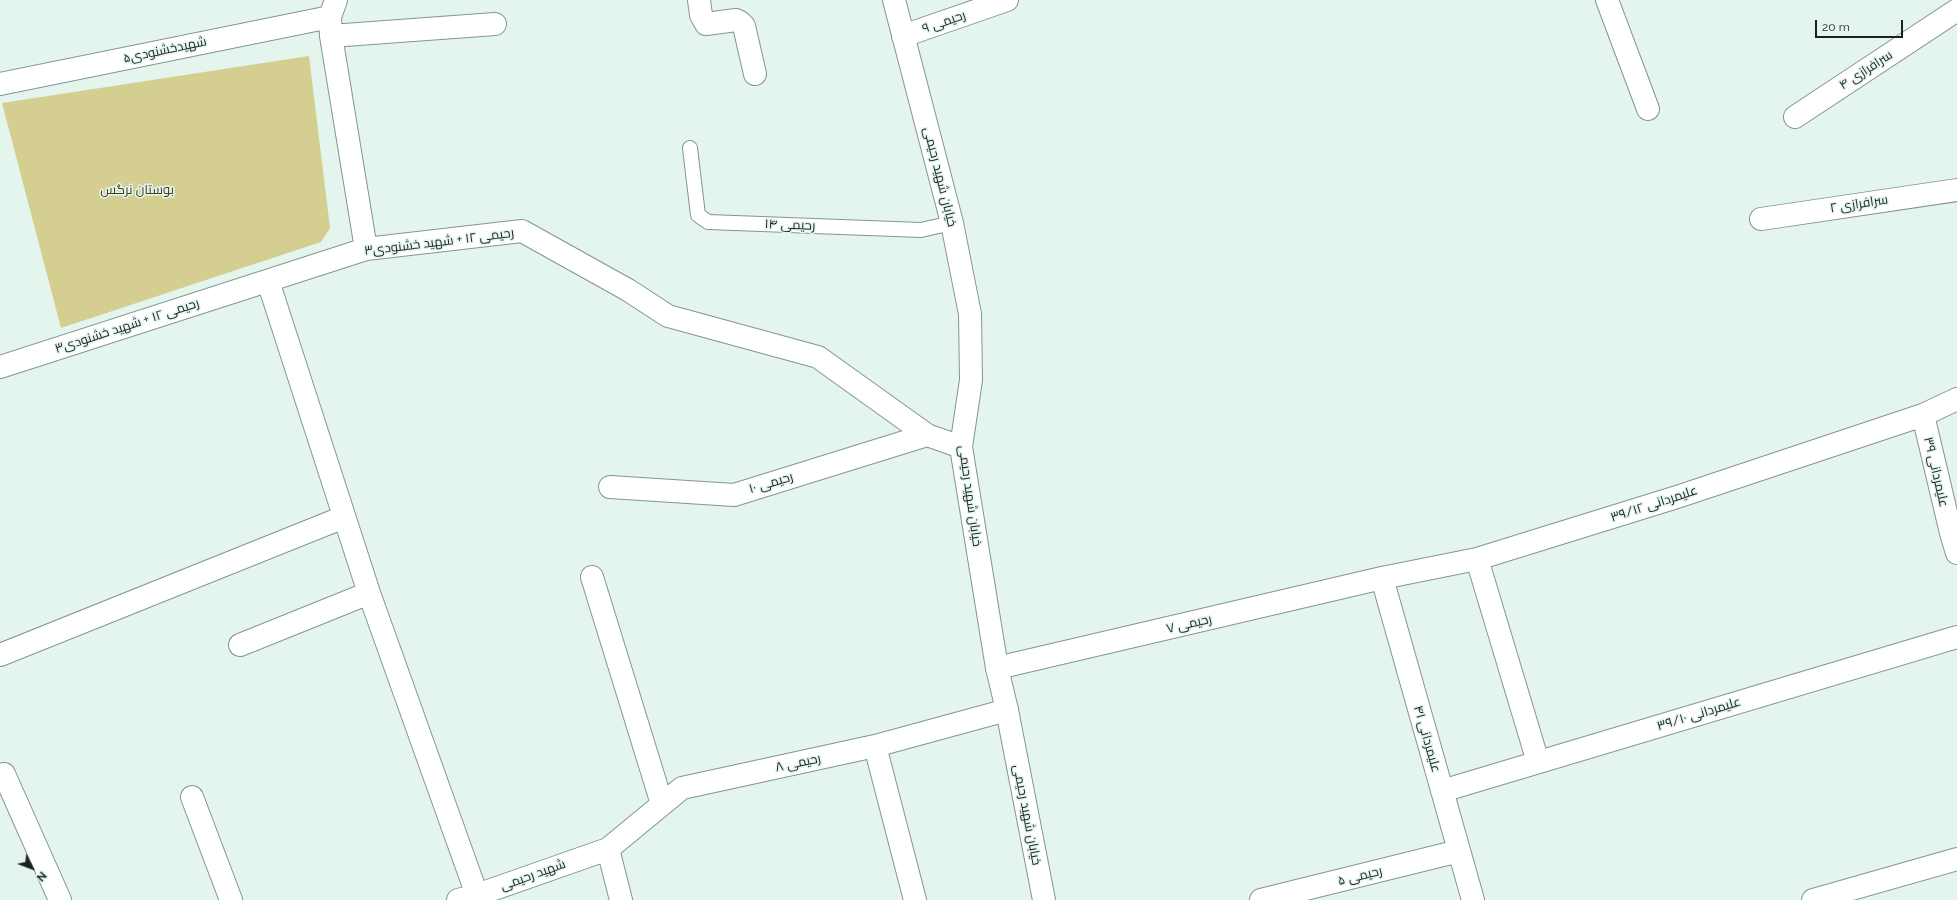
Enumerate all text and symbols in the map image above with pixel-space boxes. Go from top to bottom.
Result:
street label: رحیمی ۹ [920,7,968,37]
scale bar [1817,12,1905,38]
text: 20 m [1822,20,1850,34]
street label: شهیدخشنودی۵ [122,34,208,66]
street label: سرافرازی ۴ [1836,47,1896,93]
street label: خیابان شهید رحیمی [920,125,960,229]
park label: بوستان نرگس [100,182,174,198]
street label: سرافرازی ۲ [1829,192,1889,216]
street label: رحیمی ۱۴ [764,216,816,234]
street label: رحیمی ۱۲ + شهید خشنودی۳ [363,225,515,259]
street label: رحیمی ۱۲ + شهید خشنودی۳ [53,295,201,357]
street label: علیمردانی ۳۹ [1920,435,1952,509]
street label: خیابان شهید رحیمی [955,444,985,548]
street label: رحیمی ۱۰ [747,469,795,497]
street label: علیمردانی ۳۹/۱۲ [1609,483,1699,525]
street label: رحیمی ۷ [1165,611,1213,637]
street label: علیمردانی ۳۹/۱۰ [1655,694,1743,734]
street label: علیمردانی ۴۱ [1410,704,1444,774]
street label: رحیمی ۸ [774,751,822,775]
street label: خیابان شهید رحیمی [1010,763,1044,867]
north arrow [12,848,52,888]
street label: شهید رحیمی [498,856,568,894]
street label: رحیمی ۵ [1336,863,1384,889]
text: N [34,869,49,884]

